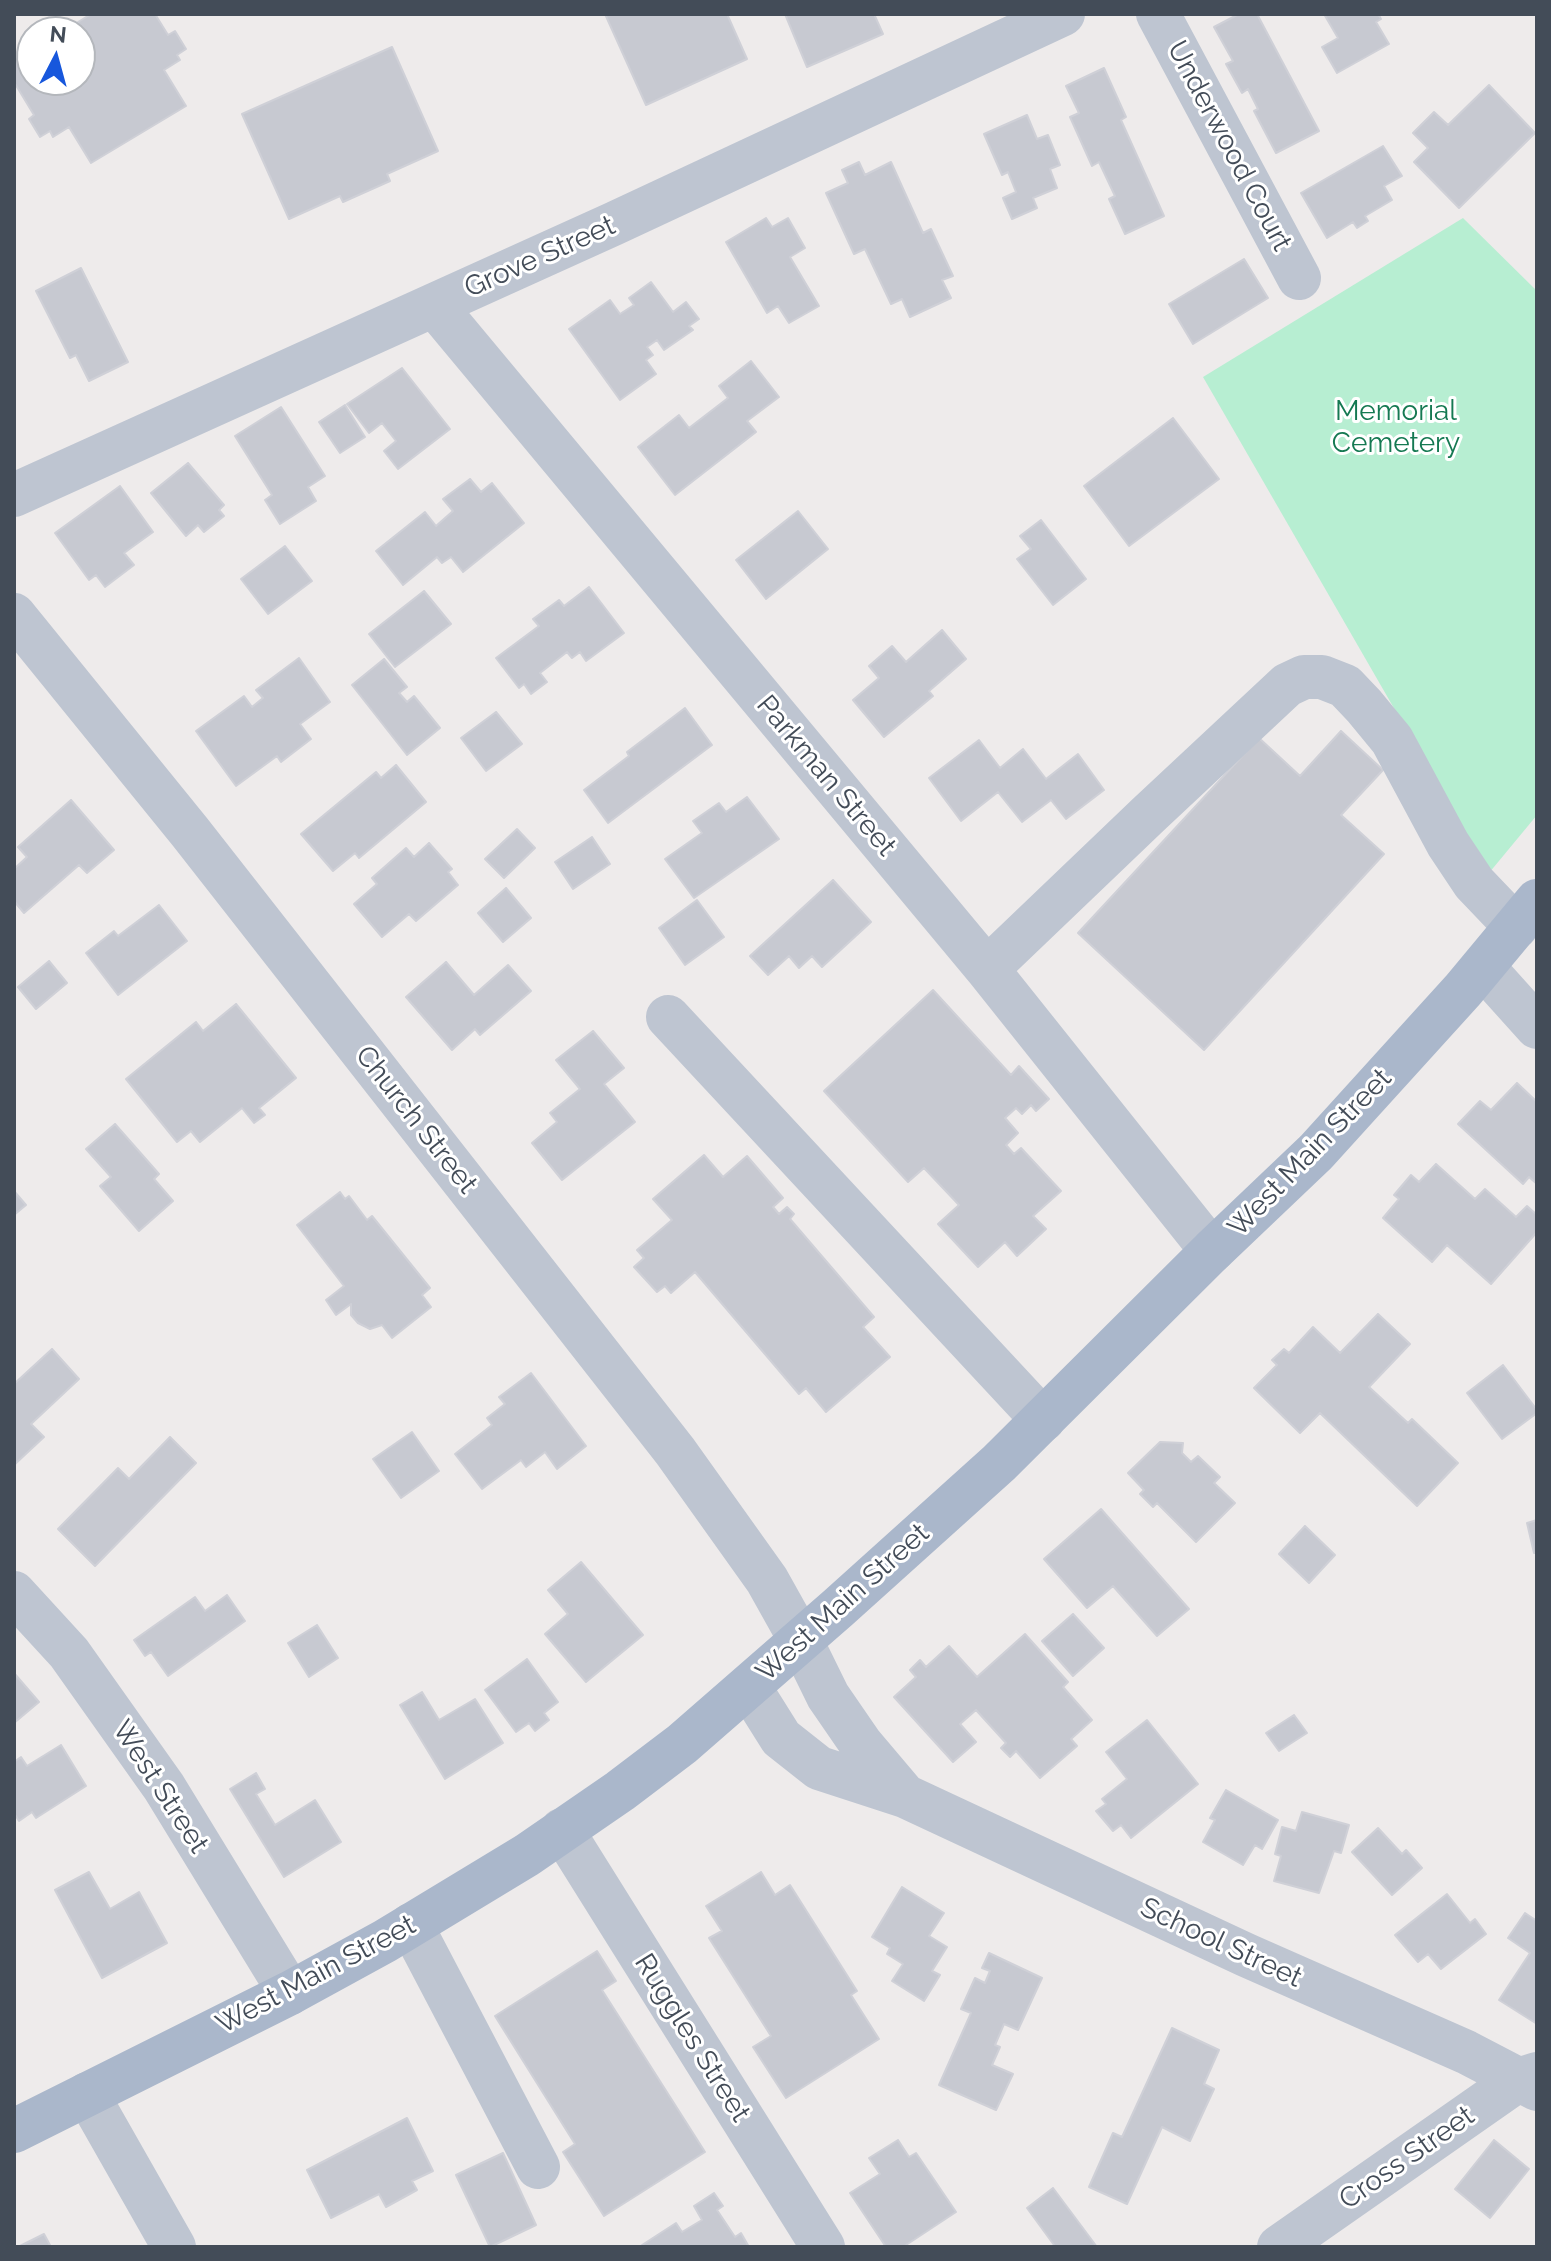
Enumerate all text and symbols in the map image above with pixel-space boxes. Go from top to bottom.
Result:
north arrow [16,16,96,96]
text: N [49,20,68,48]
street label: Underwood Court [1160,35,1298,257]
street label: Grove Street [460,209,620,305]
park label: Memorial Cemetery [1332,395,1460,461]
street label: Parkman Street [749,689,903,863]
street label: Church Street [348,1040,484,1200]
street label: West Main Street [1221,1062,1399,1244]
street label: West Main Street [750,1517,936,1689]
street label: West Street [105,1714,215,1860]
street label: School Street [1135,1891,1307,1995]
street label: West Main Street [211,1908,421,2042]
street label: Ruggles Street [627,1948,757,2128]
street label: Cross Street [1333,2099,1481,2217]

